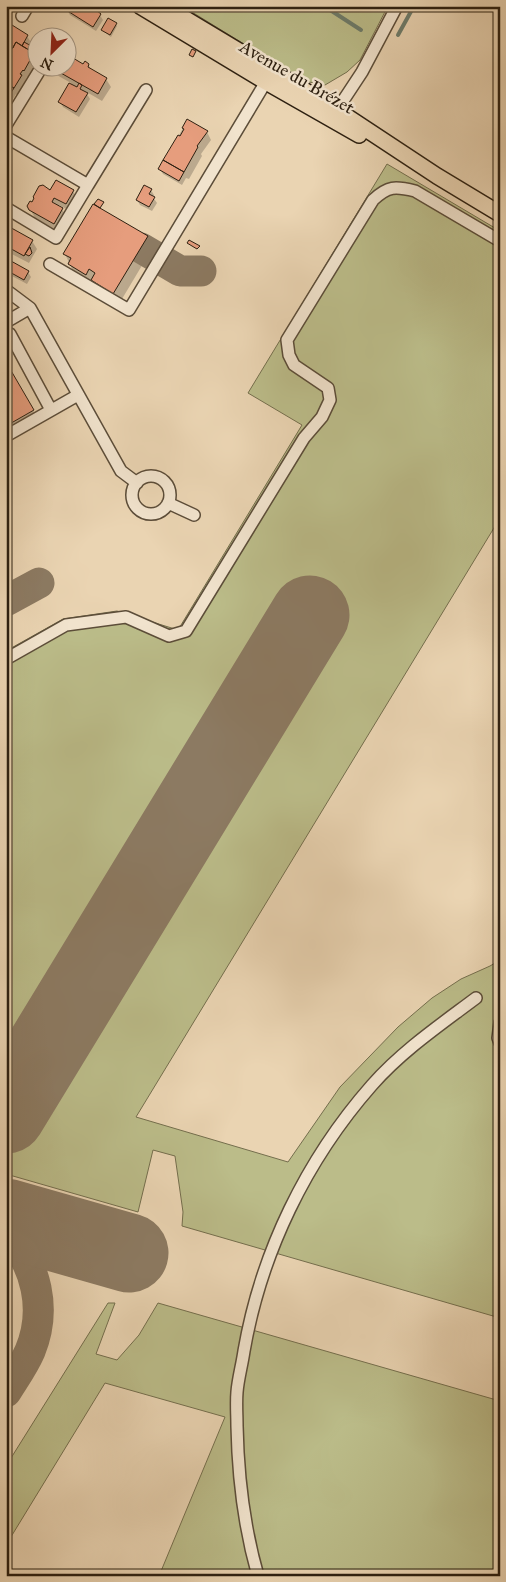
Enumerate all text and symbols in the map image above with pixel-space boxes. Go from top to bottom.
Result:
north arrow [28,28,78,78]
street label: Avenue du Brézet [235,35,359,119]
text: N [38,53,56,74]

